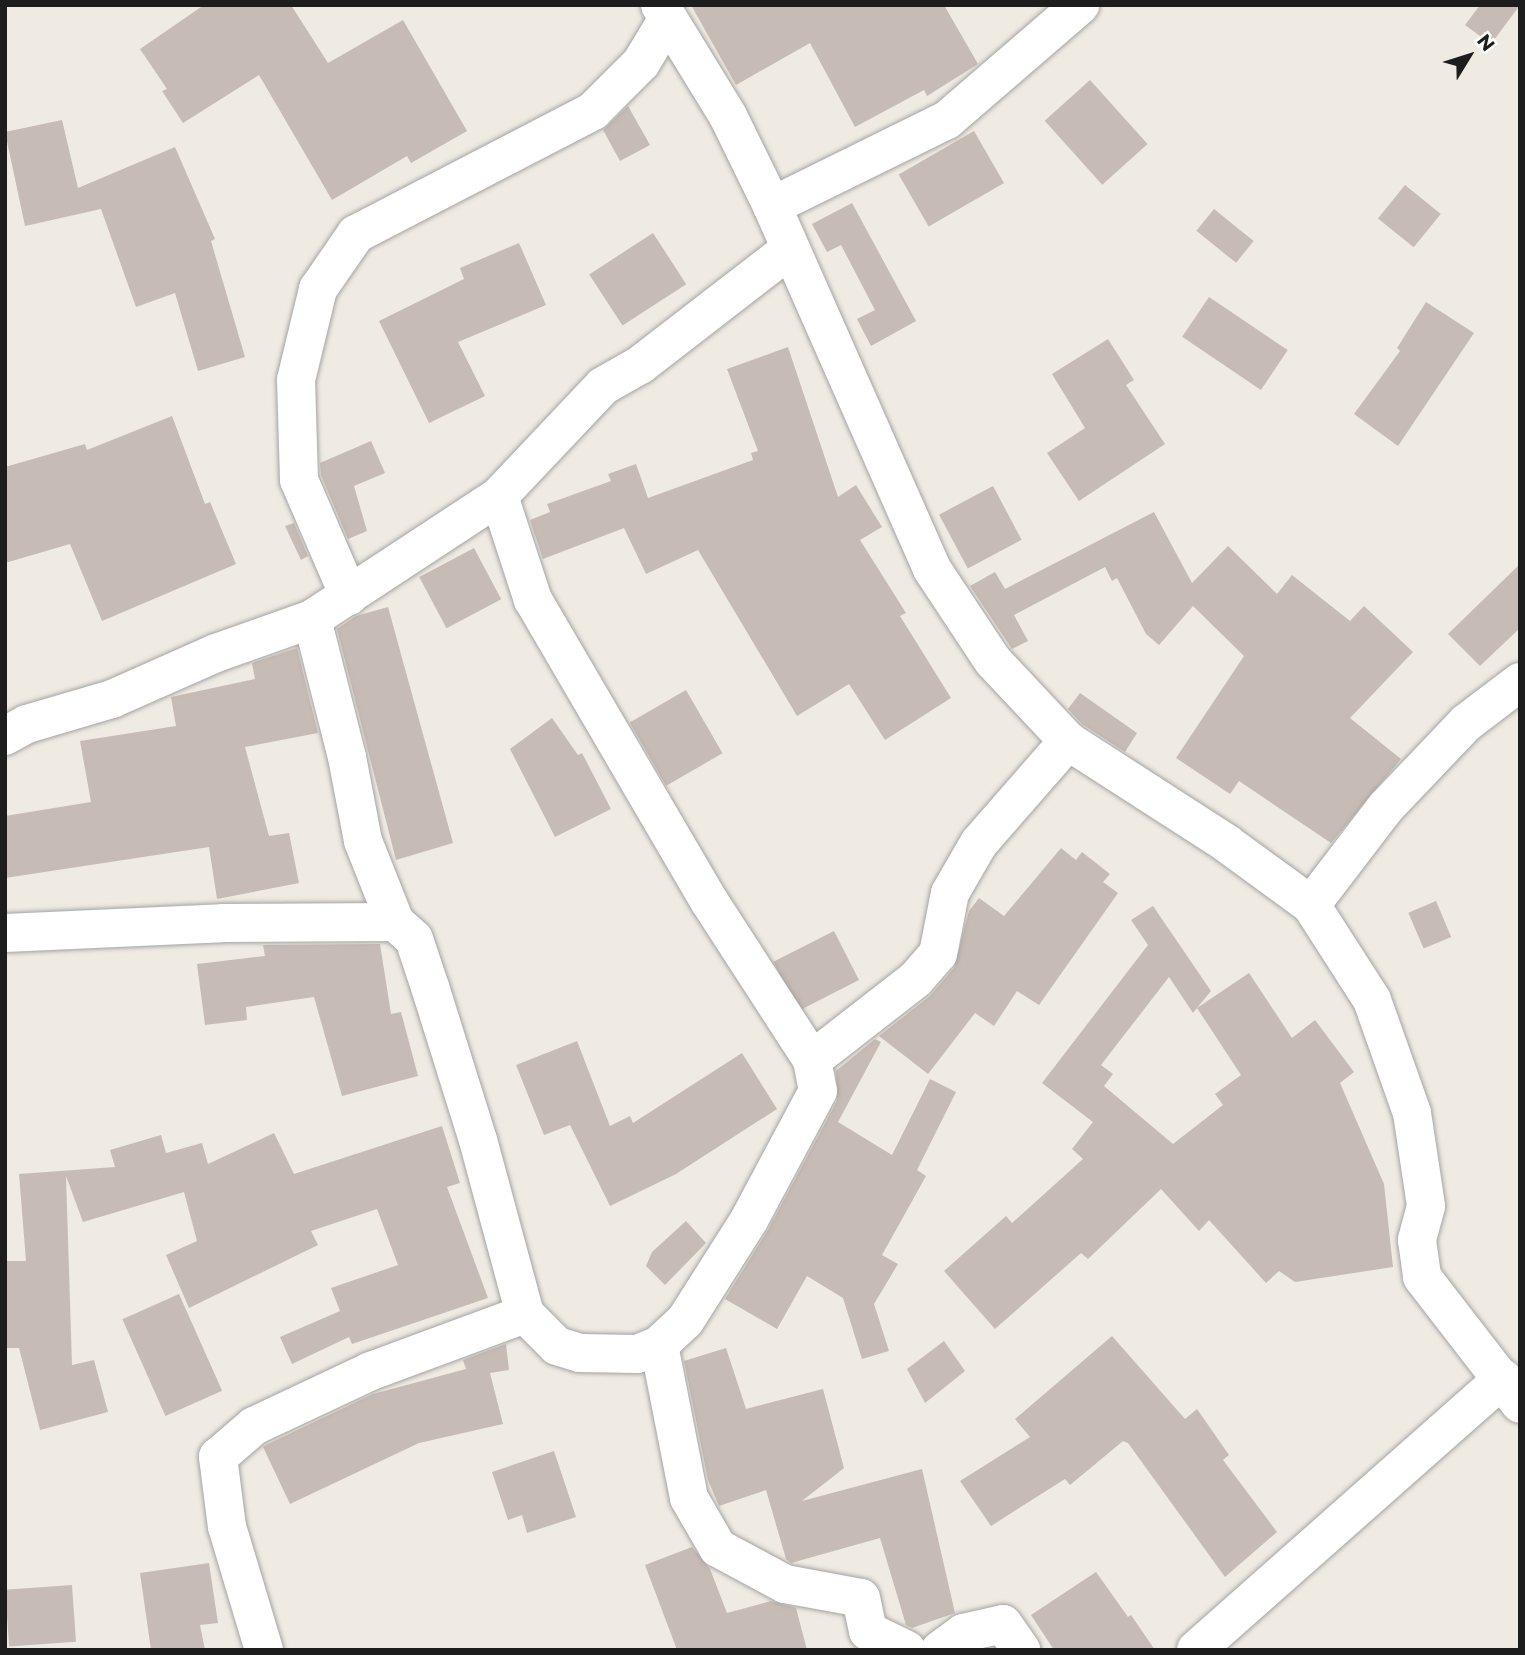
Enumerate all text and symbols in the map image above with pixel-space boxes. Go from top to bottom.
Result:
north arrow [1434,21,1504,91]
text: N [1472,30,1500,56]

